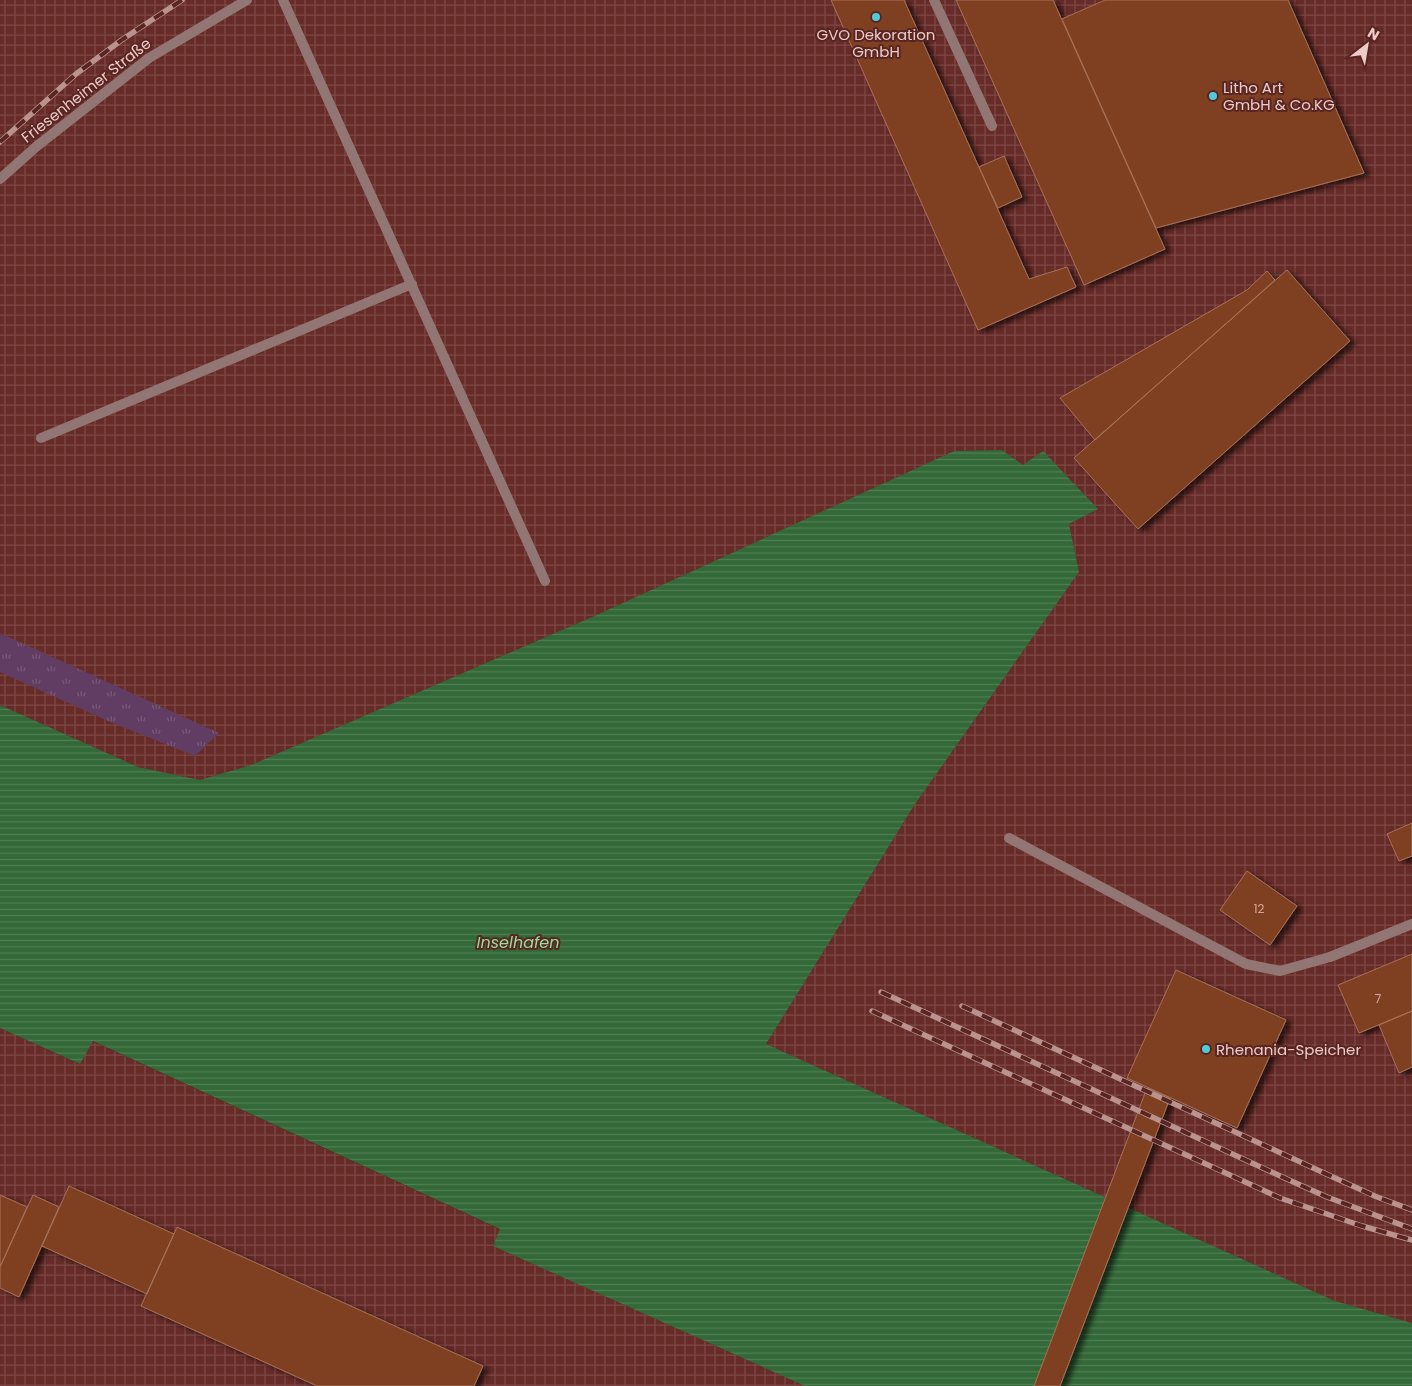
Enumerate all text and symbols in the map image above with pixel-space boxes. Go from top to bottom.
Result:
marker: GVO Dekoration GmbH [870,11,882,23]
north arrow [1342,20,1392,70]
text: N [1364,23,1383,45]
place label: GVO Dekoration GmbH [817,24,935,62]
street label: Friesenheimer Straße [17,33,155,147]
place label: Litho Art GmbH & Co.KG [1223,77,1335,115]
marker: Litho Art GmbH & Co.KG [1207,90,1219,102]
house number: 12 [1254,900,1264,917]
water label: Inselhafen [477,931,559,954]
house number: 7 [1375,990,1382,1007]
place label: Rhenania-Speicher [1216,1039,1361,1060]
marker: Rhenania-Speicher [1200,1043,1212,1055]

